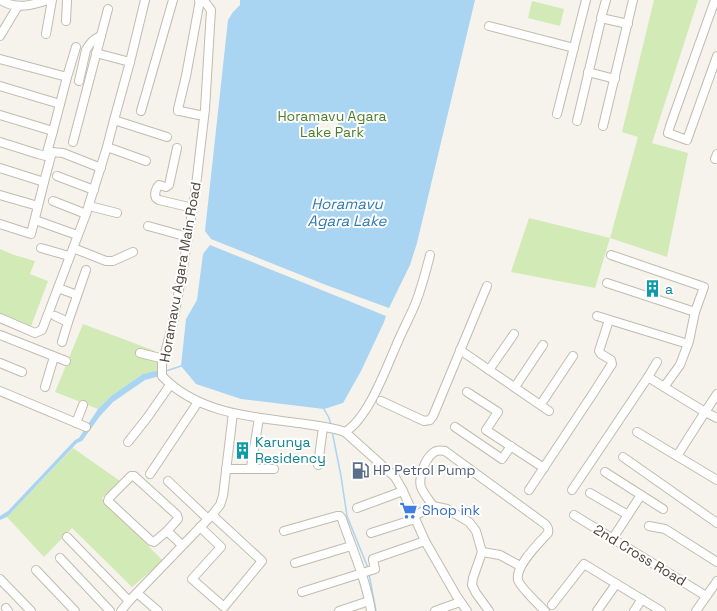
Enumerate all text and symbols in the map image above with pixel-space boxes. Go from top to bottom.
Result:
park label: Horamavu Agara Lake Park [277,107,387,141]
street label: Horamavu Agara Main Road [155,180,205,364]
water label: Horamavu Agara Lake [308,194,388,230]
building icon: a [642,279,662,299]
place label: a [665,280,673,298]
place label: Karunya Residency [255,433,326,467]
building icon: Karunya Residency [232,440,252,460]
fuel station icon: HP Petrol Pump [350,460,370,480]
place label: HP Petrol Pump [373,461,476,479]
supermarket icon: Shop ink [399,500,419,520]
place label: Shop ink [422,501,480,519]
street label: 2nd Cross Road [590,520,690,590]

